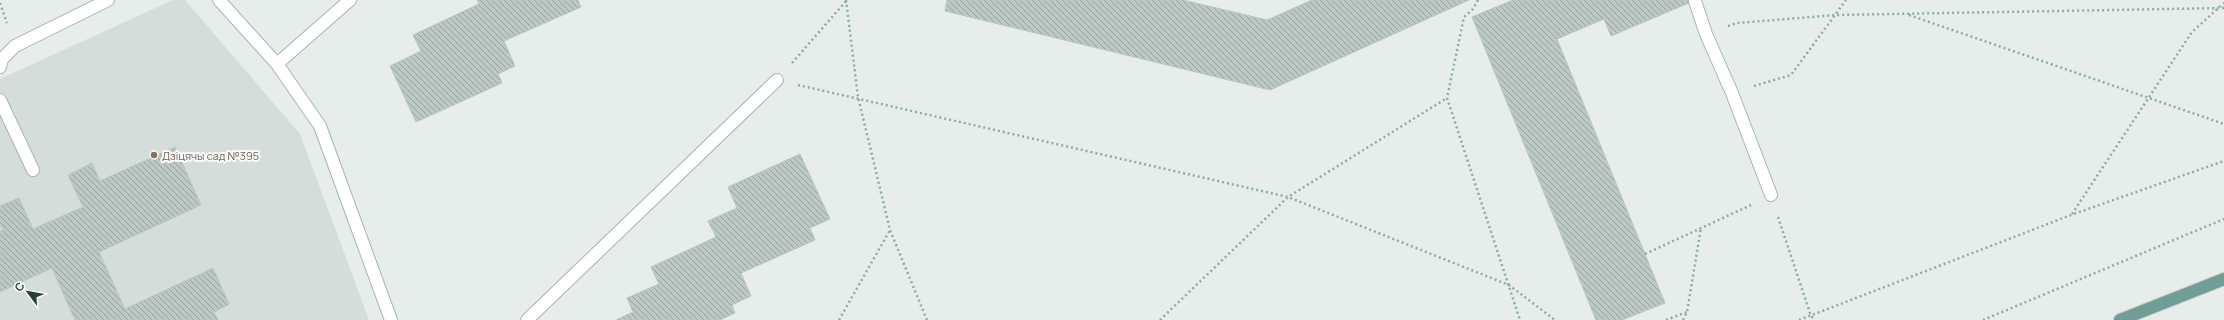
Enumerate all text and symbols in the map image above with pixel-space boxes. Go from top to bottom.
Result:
place label: Дзіцячы сад №395 [162,148,259,163]
marker: Дзіцячы сад №395 [149,150,159,160]
north arrow [8,272,48,312]
text: С [11,279,28,294]

